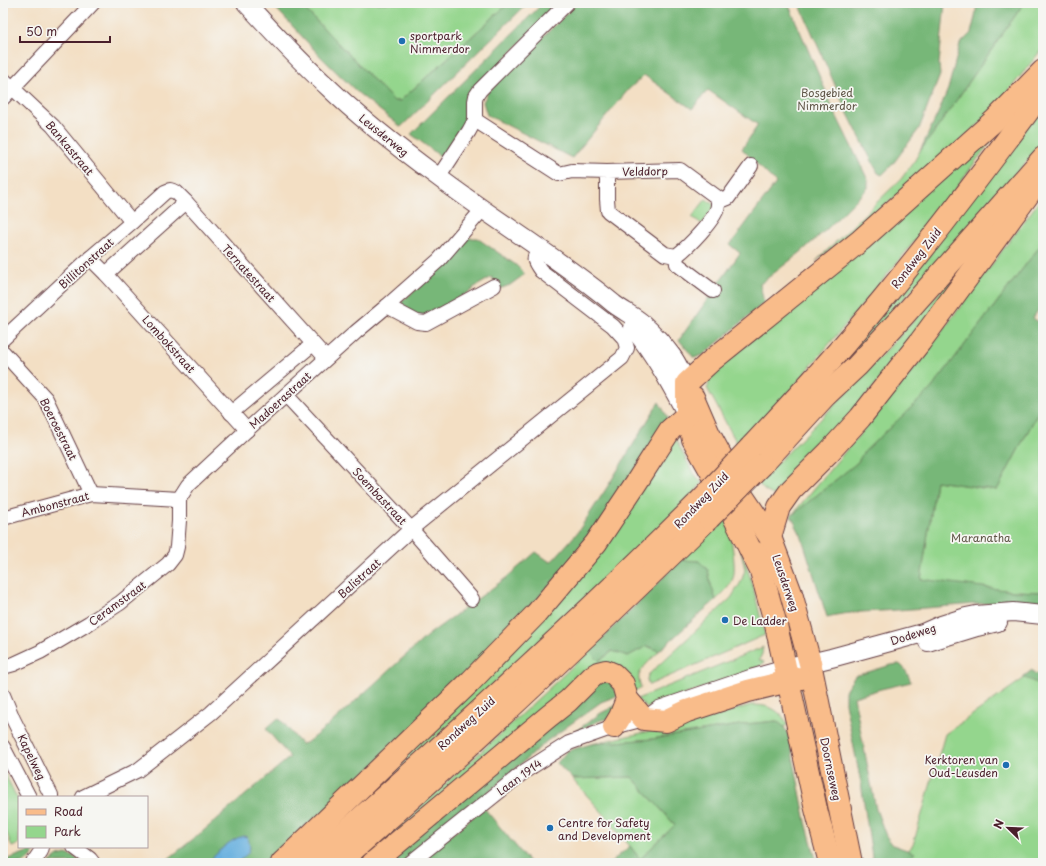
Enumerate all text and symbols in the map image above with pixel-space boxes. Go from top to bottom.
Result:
scale bar [20,18,110,44]
text: 50 m [26,22,57,40]
place label: sportpark Nimmerdor [410,27,470,57]
marker: sportpark Nimmerdor [397,36,407,46]
park label: Bosgebied Nimmerdor [797,84,857,114]
street label: Leusderweg [355,110,413,160]
street label: Bankastraat [42,117,98,180]
street label: Velddorp [622,162,668,180]
street label: Rondweg Zuid [887,224,945,292]
street label: Billitonstraat [55,233,118,292]
street label: Ternatestraat [218,240,280,306]
street label: Lombokstraat [138,311,200,377]
street label: Madoerastraat [245,367,315,433]
street label: Boeroestraat [36,395,82,464]
street label: Soembastraat [349,463,412,529]
street label: Rondweg Zuid [670,468,732,532]
street label: Ambonstraat [19,487,91,521]
park label: Maranatha [951,529,1011,546]
street label: Leusderweg [768,552,804,614]
street label: Balistraat [334,554,385,602]
street label: Ceramstraat [85,576,150,630]
place label: De Ladder [733,612,787,629]
marker: De Ladder [720,615,730,625]
street label: Dodeweg [888,619,938,649]
street label: Rondweg Zuid [433,692,499,754]
street label: Kapelweg [14,731,50,783]
street label: Doornseweg [816,736,846,802]
place label: Kerktoren van Oud-Leusden [925,751,998,781]
street label: Laan 1914 [493,755,545,799]
marker: Kerktoren van Oud-Leusden [1001,760,1011,770]
legend [18,796,148,848]
text: Road [54,802,83,820]
north arrow [988,808,1028,848]
place label: Centre for Safety and Development [558,814,651,844]
text: N [989,816,1008,831]
text: Park [54,822,81,840]
marker: Centre for Safety and Development [545,823,555,833]

